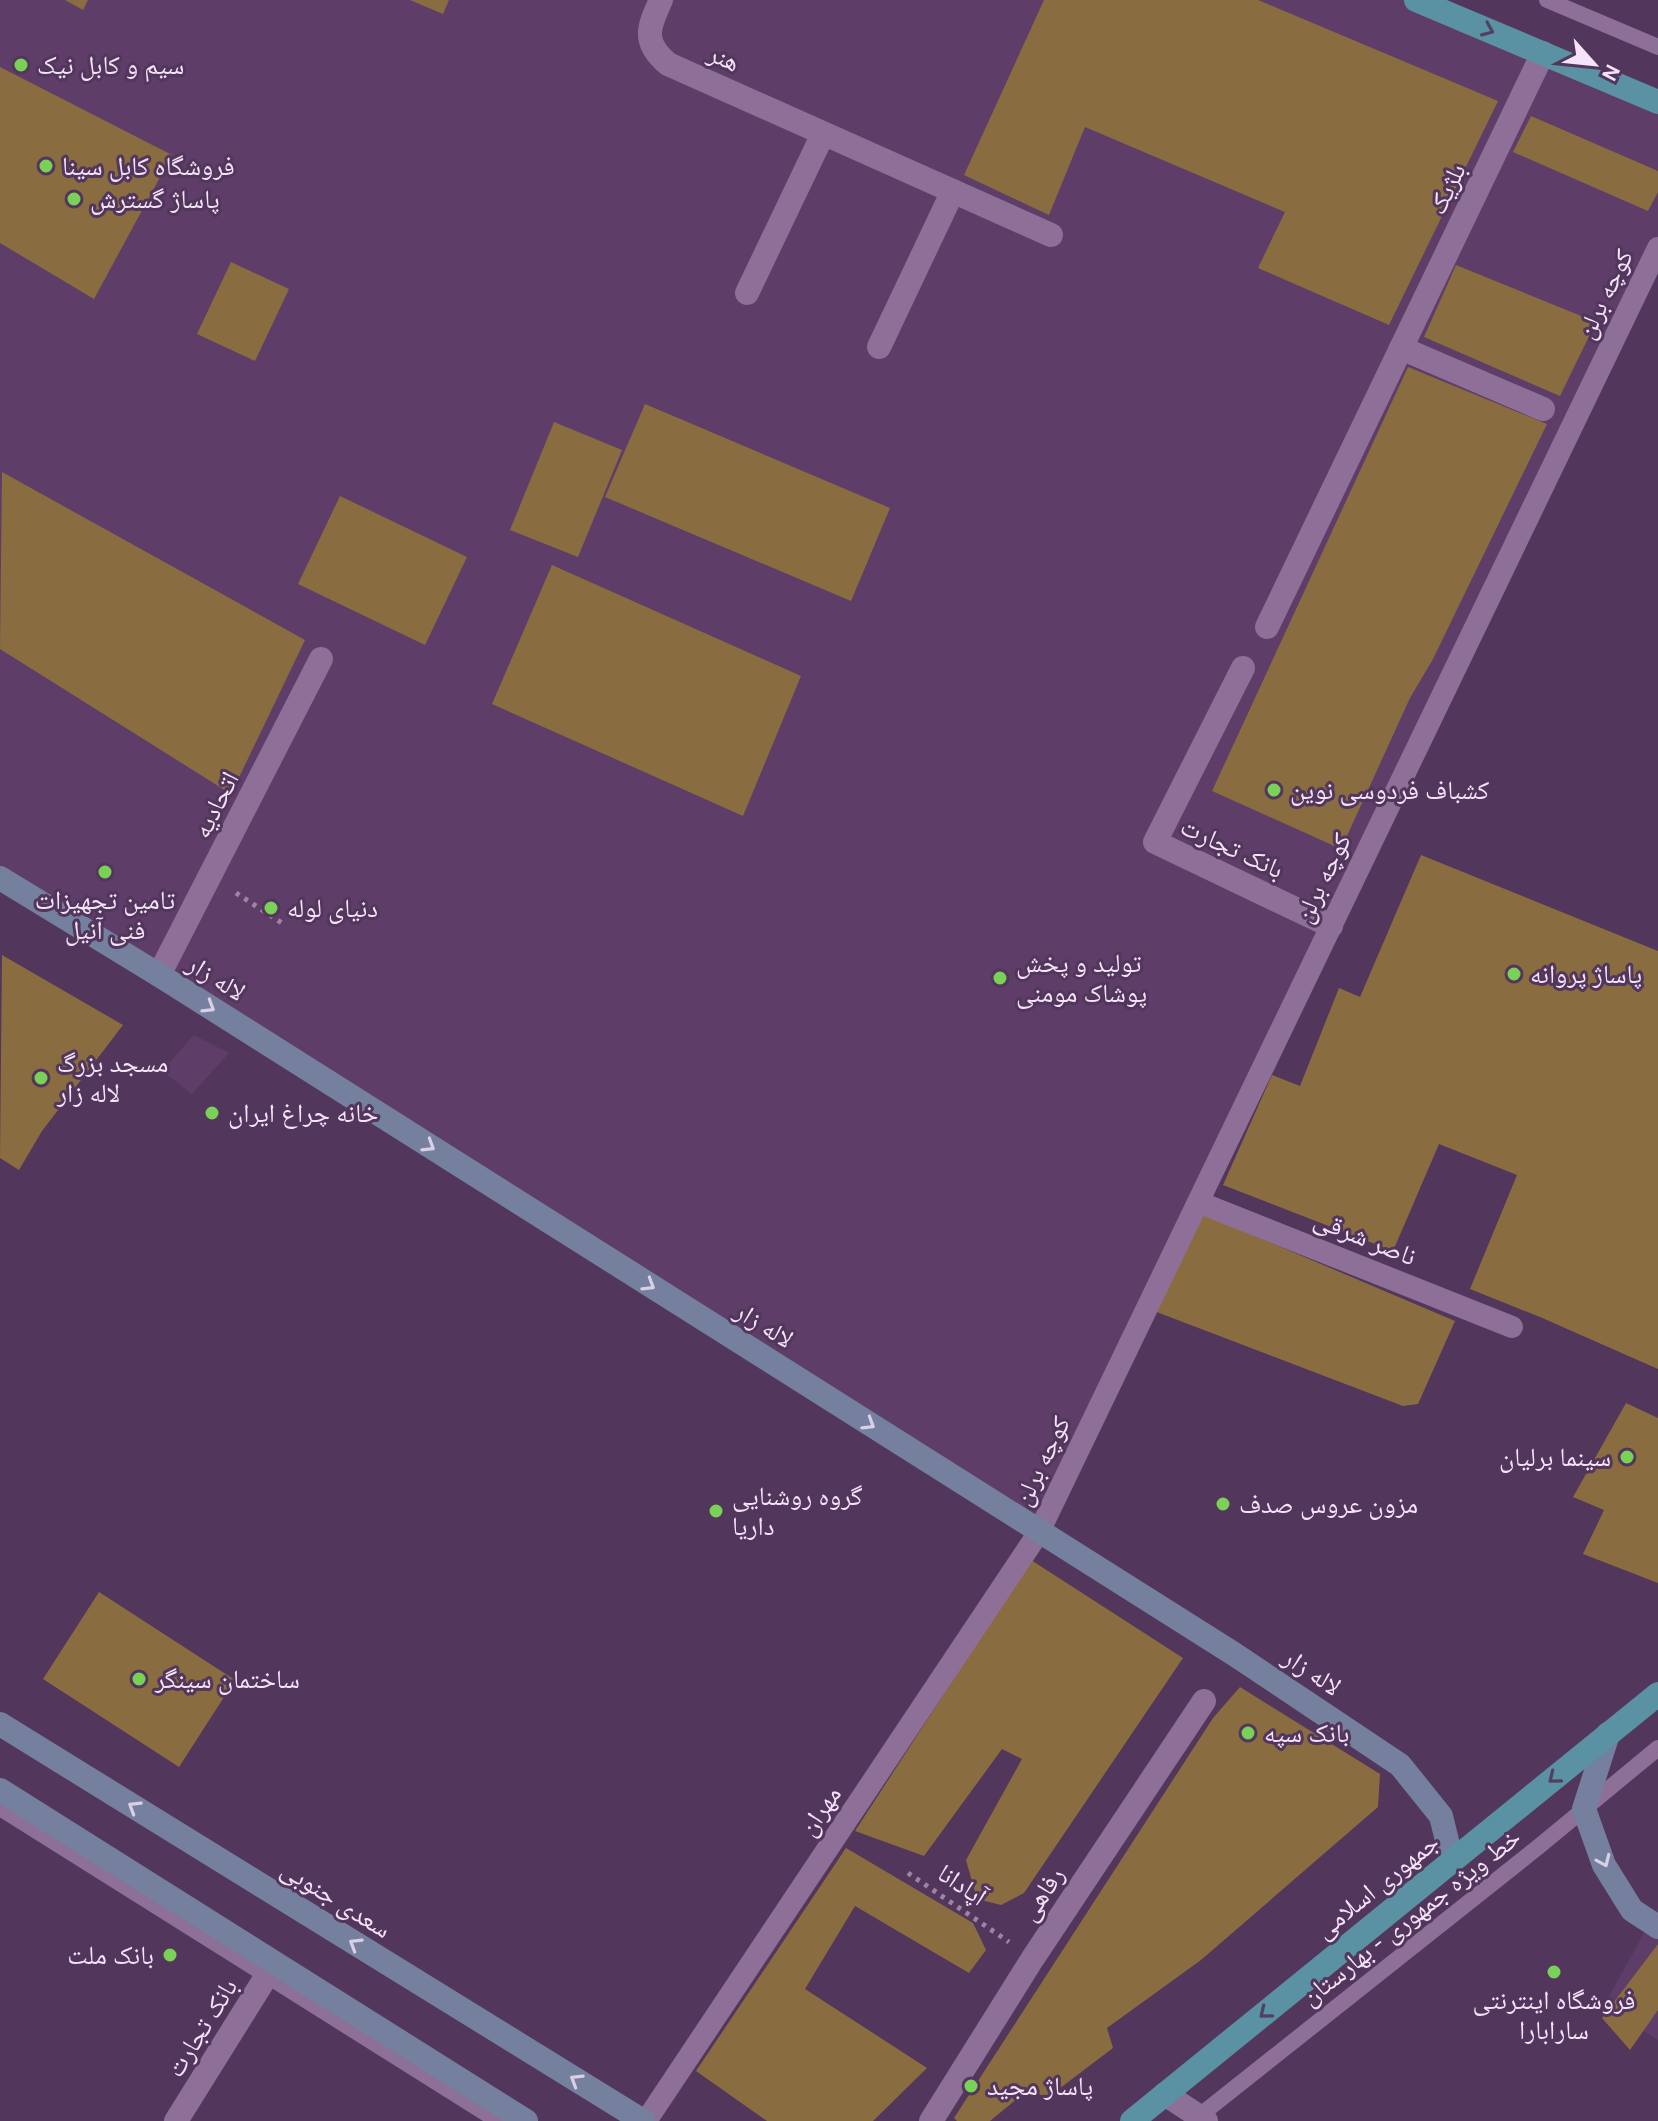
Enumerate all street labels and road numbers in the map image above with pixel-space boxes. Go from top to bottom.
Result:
street label: هنر [702,37,745,79]
street label: بلژیک [1421,158,1473,220]
street label: کوچه برلن [1570,244,1640,344]
street label: اتحادیه [186,767,246,843]
street label: بانک تجارت [1176,811,1288,885]
street label: کوچه برلن [1288,828,1358,928]
street label: لاله زار [180,948,251,1008]
street label: ناصر شرقی [1309,1204,1421,1272]
street label: لاله زار [728,1295,799,1355]
street label: کوچه برلن [1007,1411,1077,1511]
street label: لاله زار [1276,1641,1347,1703]
street label: مهران [792,1780,848,1842]
street label: خط ویژه جمهوری - بهارستان [1295,1822,1527,2012]
street label: جمهوری اسلامی [1309,1827,1445,1945]
street label: سعدی جنوبی [275,1853,397,1945]
street label: آپادانا [932,1858,994,1913]
street label: رفاهی [1013,1861,1071,1927]
street label: بانک تجارت [160,1973,244,2083]

